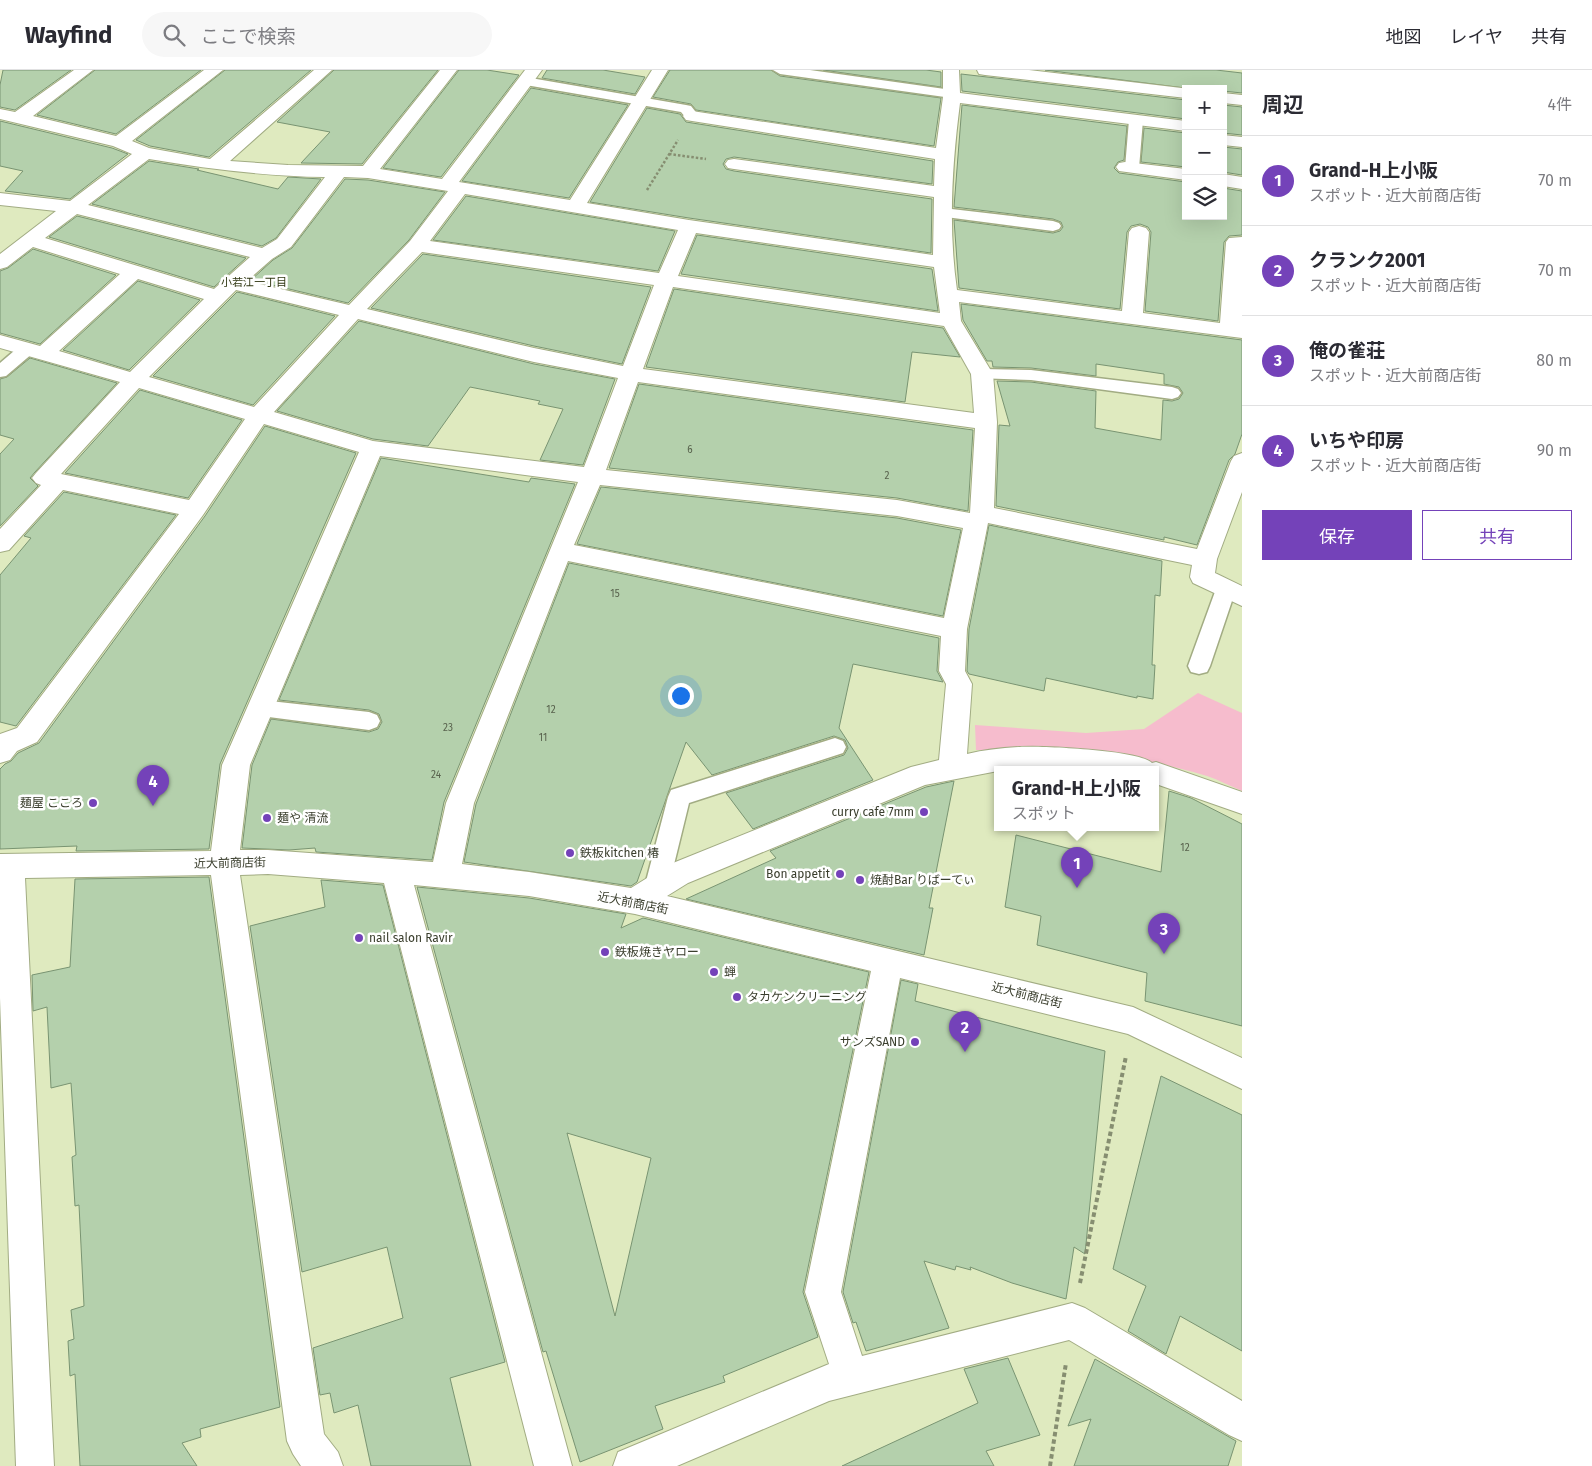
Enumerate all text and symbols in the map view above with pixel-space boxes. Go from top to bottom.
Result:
search box [142,12,492,57]
text: Wayfind [25,21,112,49]
icon: search [160,21,188,49]
text: ここで検索 [200,25,295,48]
text: 地図 [1386,26,1422,48]
text: レイヤ [1450,26,1503,48]
text: 共有 [1531,26,1567,48]
map controls [1182,85,1227,220]
button: + [1182,85,1227,130]
text: 周辺 [1262,92,1304,118]
text: 4件 [1547,95,1572,114]
button: − [1182,130,1227,175]
text: Grand-H上小阪 [1309,159,1438,182]
text: 1 [1274,171,1282,190]
text: 70 m [1538,171,1572,190]
button: layers [1182,175,1227,220]
text: スポット · 近大前商店街 [1309,186,1481,205]
text: クランク2001 [1309,249,1425,272]
text: 2 [1274,261,1282,280]
text: 70 m [1538,261,1572,280]
district label: 小若江一丁目 [221,276,287,289]
text: スポット · 近大前商店街 [1309,276,1481,295]
text: 俺の雀荘 [1309,339,1385,362]
text: 3 [1274,351,1282,370]
text: 80 m [1536,351,1572,370]
text: スポット · 近大前商店街 [1309,366,1481,385]
text: いちや印房 [1309,429,1404,452]
text: 4 [1273,441,1283,460]
text: 90 m [1537,441,1572,460]
house number: 6 [687,444,693,456]
text: スポット · 近大前商店街 [1309,456,1481,475]
house number: 2 [885,470,890,482]
button: 保存 [1262,510,1412,560]
button: 共有 [1422,510,1572,560]
house number: 15 [610,588,620,600]
your location [668,683,694,709]
house number: 12 [546,704,556,716]
house number: 23 [443,722,453,734]
house number: 11 [539,732,547,744]
pin: 4 [137,765,169,806]
popup [994,766,1159,831]
house number: 24 [431,769,442,781]
text: Grand-H上小阪 [1012,777,1141,800]
place label: 麺屋 こころ [20,796,83,810]
marker: 麺屋 こころ [87,797,99,809]
text: スポット [1012,804,1076,823]
place label: curry cafe 7mm [832,805,914,819]
marker: curry cafe 7mm [918,806,930,818]
place label: 麺や 清流 [277,811,328,825]
marker: 麺や 清流 [261,812,273,824]
house number: 12 [1180,842,1190,854]
place label: 鉄板kitchen 椿 [580,846,659,860]
marker: 鉄板kitchen 椿 [564,847,576,859]
pin: 1 [1061,847,1093,888]
street label: 近大前商店街 [194,855,266,871]
place label: Bon appetit [766,867,831,881]
marker: Bon appetit [834,868,846,880]
place label: 焼酎Bar りばーてぃ [870,873,975,887]
marker: 焼酎Bar りばーてぃ [854,874,866,886]
street label: 近大前商店街 [596,889,670,917]
pin: 3 [1148,913,1180,954]
place label: nail salon Ravir [369,931,453,945]
marker: nail salon Ravir [353,932,365,944]
place label: 鉄板焼きヤロー [615,945,699,959]
marker: 鉄板焼きヤロー [599,946,611,958]
place label: 蝉 [724,965,736,979]
marker: 蝉 [708,966,720,978]
street label: 近大前商店街 [990,979,1064,1011]
place label: タカケンクリーニング [747,990,867,1004]
marker: タカケンクリーニング [731,991,743,1003]
pin: 2 [949,1011,981,1052]
place label: サンズSAND [840,1035,905,1049]
marker: サンズSAND [909,1036,921,1048]

